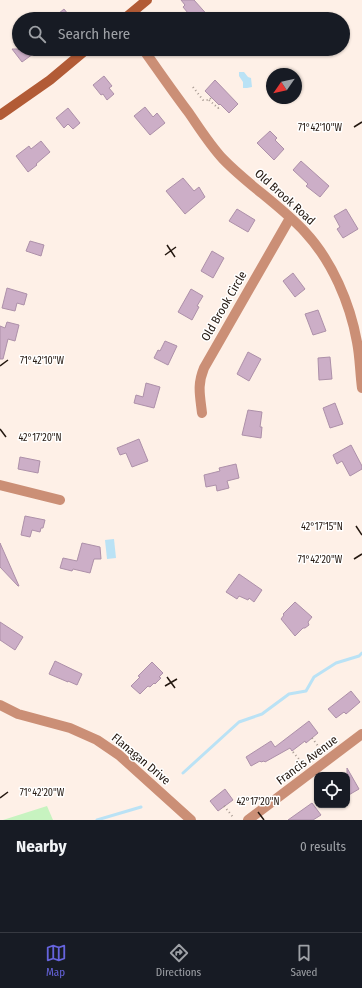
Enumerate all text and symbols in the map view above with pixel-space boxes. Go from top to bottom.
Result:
search box [12,12,350,56]
icon: search [26,23,48,45]
text: Search here [58,25,130,43]
north arrow [266,68,302,104]
text: 71°42'10"W [298,122,342,134]
street label: Old Brook Road [252,166,318,228]
street label: Old Brook Circle [198,268,250,343]
text: 71°42'10"W [20,355,64,367]
text: 42°17'20"N [18,432,62,444]
text: 42°17'15"N [301,521,343,533]
text: 71°42'20"W [298,554,343,566]
street label: Flanagan Drive [109,730,173,788]
street label: Francis Avenue [274,732,340,788]
map controls [314,772,350,808]
button: locate [314,772,350,808]
text: 71°42'20"W [20,787,65,799]
text: 42°17'20"N [236,796,280,808]
text: Nearby [16,836,67,857]
text: 0 results [300,839,346,854]
tab: Map [45,942,67,979]
tab: Directions [156,942,201,979]
tab: Saved [291,942,317,979]

